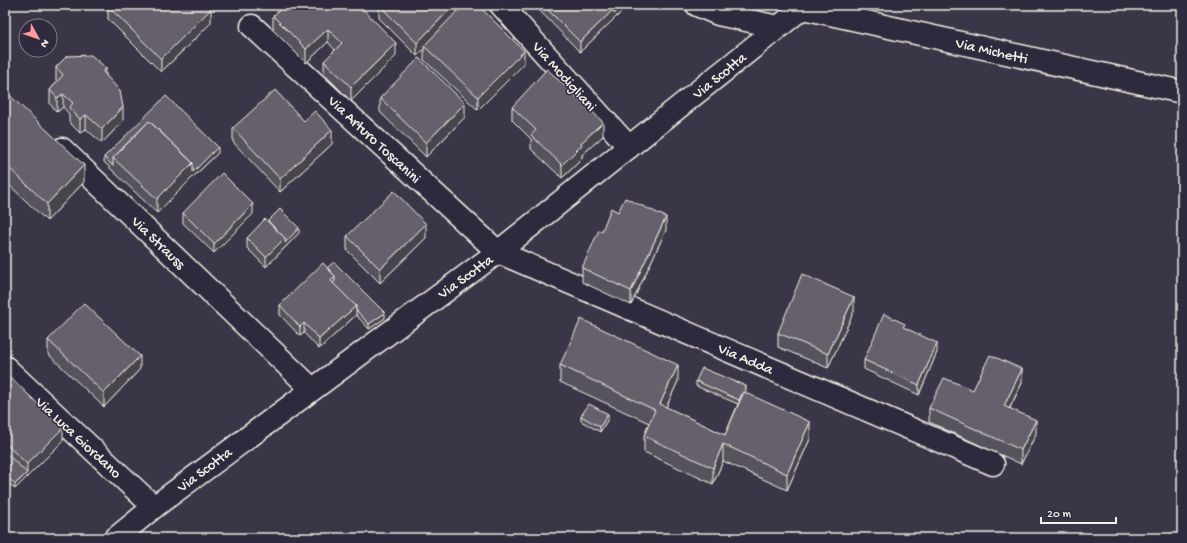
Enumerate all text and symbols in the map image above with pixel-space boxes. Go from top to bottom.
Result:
north arrow [18,18,58,58]
street label: Via Michetti [953,35,1029,69]
text: N [37,37,51,50]
street label: Via Modigliani [527,38,599,116]
street label: Via Scotta [689,49,751,104]
street label: Via Arturo Toscanini [323,92,424,188]
street label: Via Strauss [126,213,189,274]
street label: Via Scotta [434,251,498,304]
street label: Via Adda [714,340,776,380]
street label: Via Luca Giordano [30,393,124,483]
street label: Via Scotta [173,444,237,498]
scale bar [1041,499,1116,525]
text: 20 m [1047,508,1072,522]

